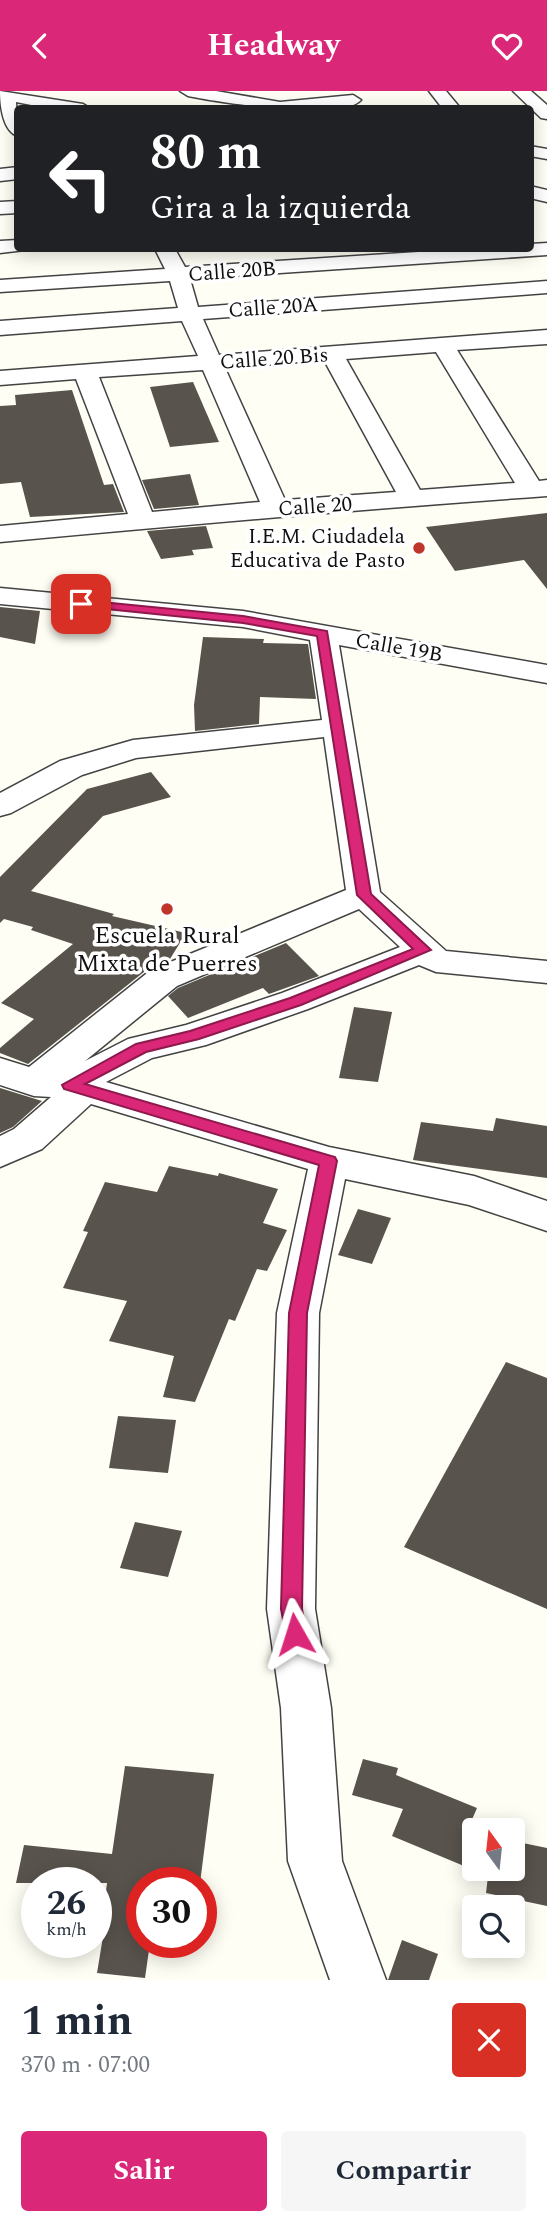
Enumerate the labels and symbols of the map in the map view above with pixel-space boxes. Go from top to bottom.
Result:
street label: Calle 20B [187,253,277,291]
street label: Calle 20A [227,289,319,327]
street label: Calle 20 Bis [219,339,329,379]
street label: Calle 20 [277,488,353,526]
place label: I.E.M. Ciudadela Educativa de Pasto [230,521,406,577]
marker: I.E.M. Ciudadela Educativa de Pasto [411,540,427,556]
pin [51,574,111,634]
street label: Calle 19B [353,625,445,671]
marker: Escuela Rural Mixta de Puerres [159,901,175,917]
place label: Escuela Rural Mixta de Puerres [76,918,258,982]
position arrow [258,1597,332,1671]
north arrow [462,1818,525,1881]
speed limit sign: 30 [126,1867,217,1958]

